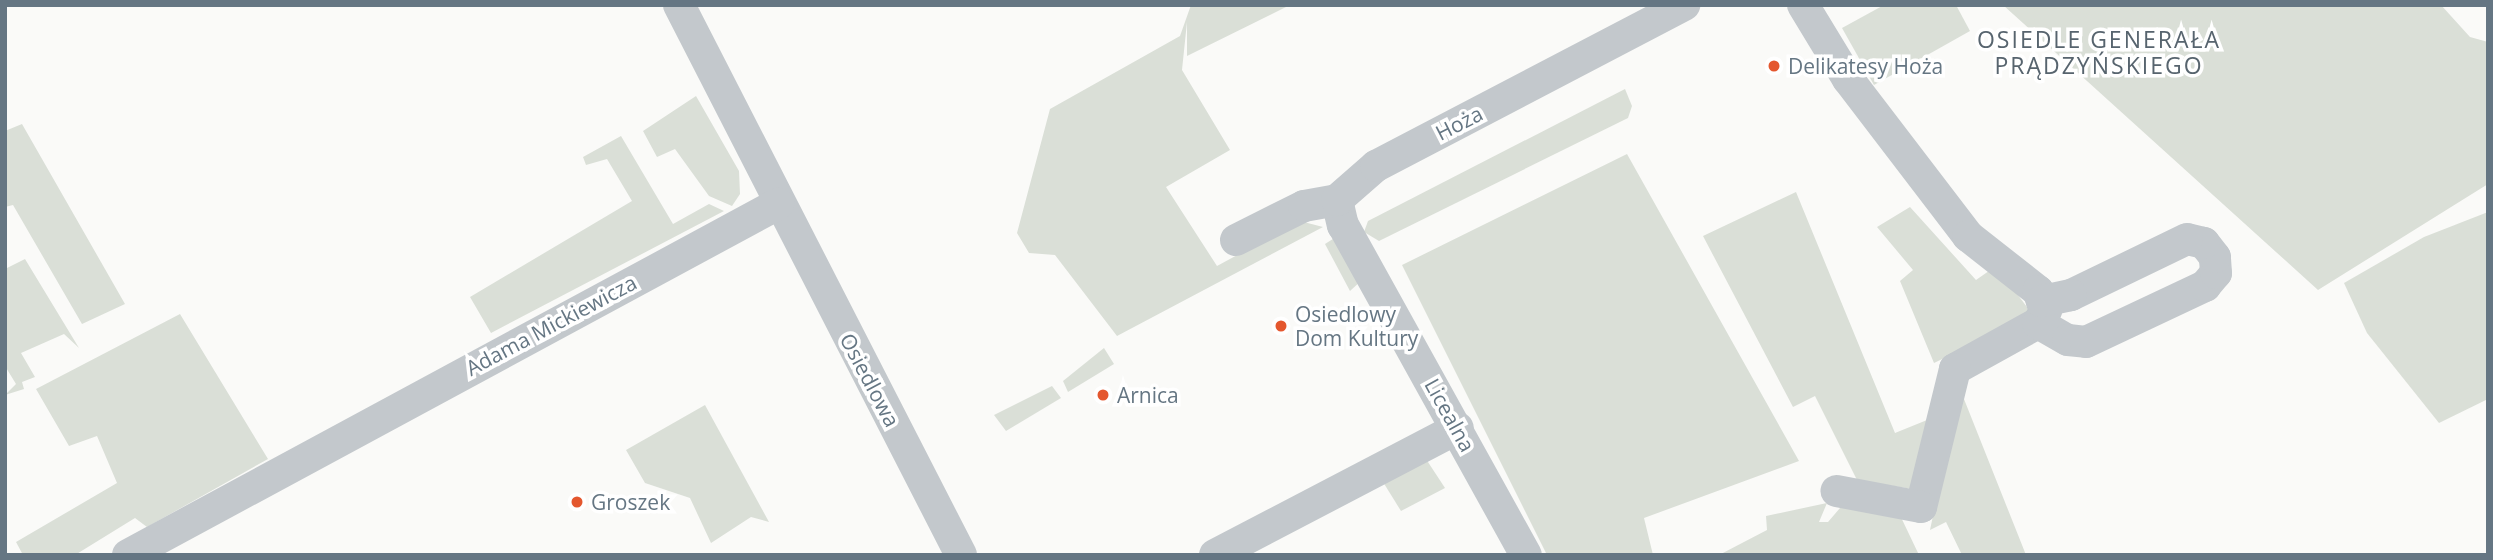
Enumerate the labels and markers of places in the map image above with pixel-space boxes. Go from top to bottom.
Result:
place label: Delikatesy Hoża [1788,53,1943,79]
marker: Delikatesy Hoża [1766,58,1782,74]
place label: Osiedlowy Dom Kultury [1295,301,1418,351]
marker: Osiedlowy Dom Kultury [1273,318,1289,334]
place label: Arnica [1117,382,1179,408]
marker: Arnica [1095,387,1111,403]
place label: Groszek [591,489,670,515]
marker: Groszek [569,494,585,510]

